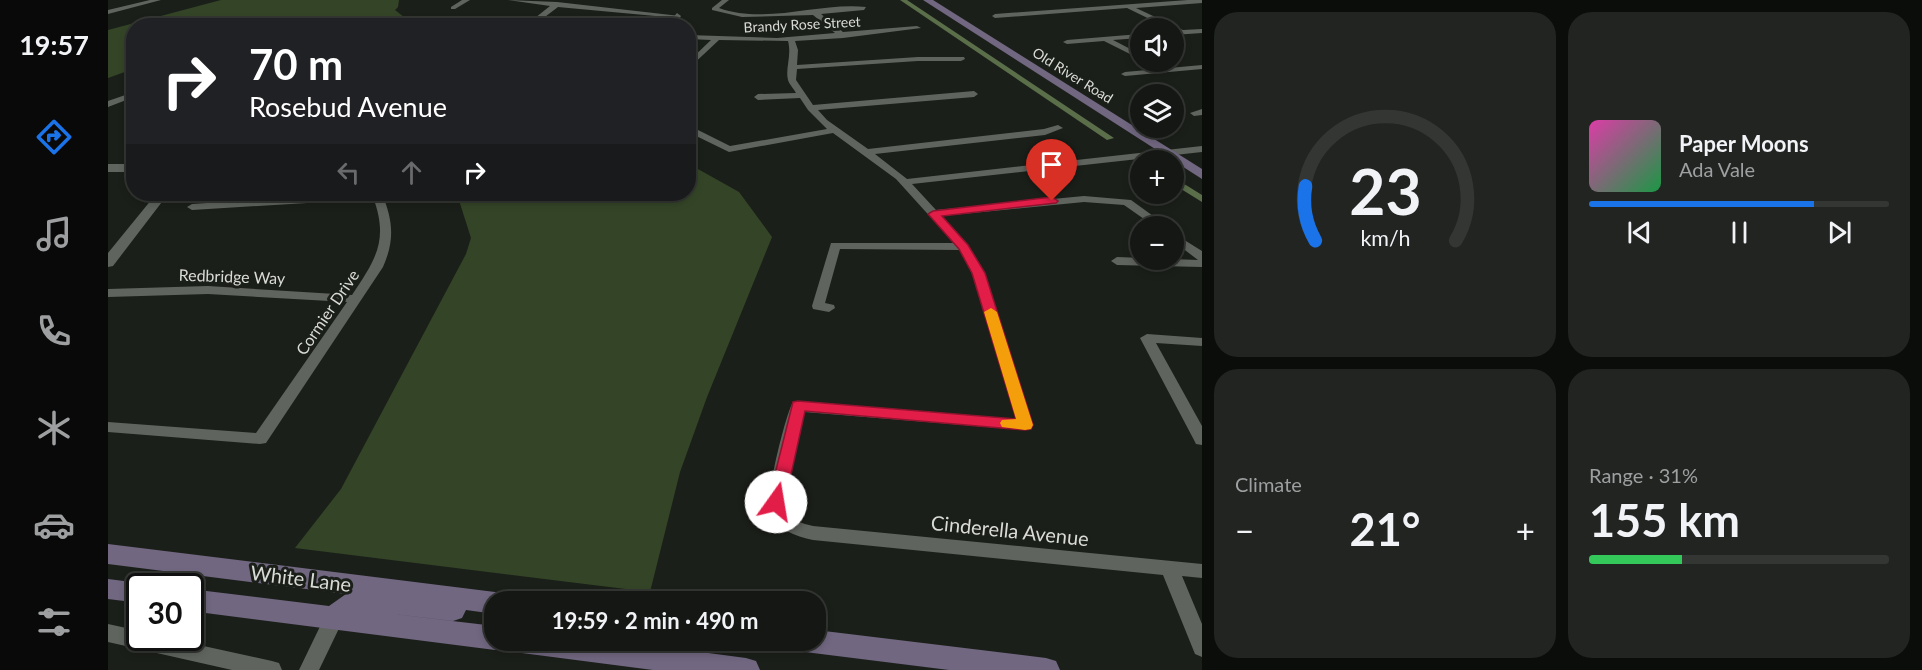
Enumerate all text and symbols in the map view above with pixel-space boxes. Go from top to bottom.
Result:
street label: Brandy Rose Street [743,12,861,36]
map controls [1130,18,1184,270]
button: sound [1130,18,1184,72]
text: 19:57 [19,28,89,61]
text: 70 m [249,39,343,89]
icon: right [150,42,228,120]
street label: Old River Road [1030,43,1116,107]
button: layers [1130,84,1184,138]
text: Rosebud Avenue [249,90,447,123]
icon: directions [33,116,75,158]
text: Paper Moons [1679,130,1809,157]
pin [1026,139,1077,201]
icon: arrive [1035,148,1068,181]
button: + [1130,150,1184,204]
text: 23 [1349,154,1421,229]
icon: left [332,156,365,189]
icon: ahead [395,156,428,189]
icon: right [458,156,491,189]
text: Ada Vale [1679,157,1755,181]
icon: music [33,213,75,255]
button: − [1130,216,1184,270]
icon: previous [1623,216,1656,249]
icon: pause [1723,216,1756,249]
icon: next [1823,216,1856,249]
text: km/h [1360,226,1410,252]
street label: Redbridge Way [178,265,286,287]
street label: Cormier Drive [292,266,362,358]
icon: phone [33,310,75,352]
icon: climate [33,407,75,449]
text: Range · 31% [1589,463,1698,487]
position arrow [744,470,808,534]
text: Climate [1235,472,1302,496]
text: 155 km [1589,493,1740,547]
text: 21° [1350,502,1420,556]
icon: car [33,504,75,546]
street label: Cinderella Avenue [930,510,1090,550]
text: − [1235,510,1254,550]
text: + [1516,510,1535,550]
street label: White Lane [249,560,353,596]
speed limit sign: 30 [126,573,204,651]
icon: filters [33,601,75,643]
text: 19:59 · 2 min · 490 m [552,607,758,634]

